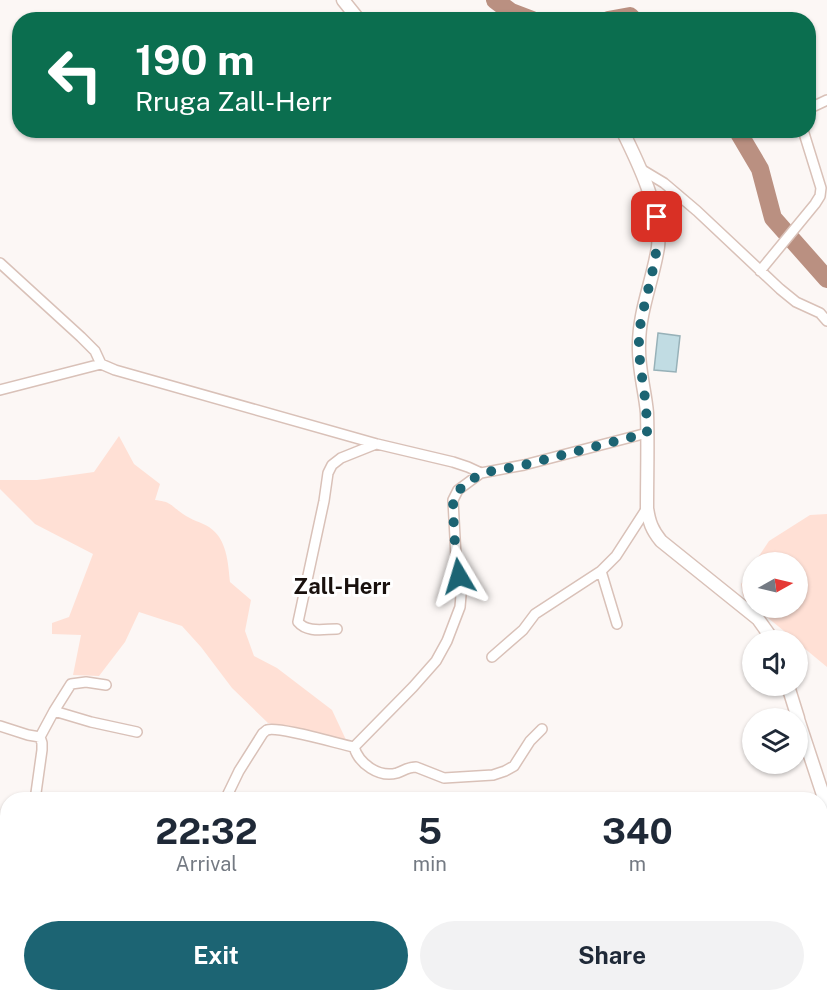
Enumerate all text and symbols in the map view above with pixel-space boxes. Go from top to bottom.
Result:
text: 190 m [135,35,255,84]
icon: left [36,36,114,114]
text: Rruga Zall-Herr [135,85,332,117]
pin [631,191,682,242]
icon: arrive [640,200,673,233]
position arrow [427,544,491,608]
north arrow [742,552,808,618]
map controls [742,552,808,774]
district label: Zall-Herr [293,573,391,599]
button: sound [742,630,808,696]
button: layers [742,708,808,774]
text: 22:32 [155,810,258,852]
text: 5 [418,810,442,852]
text: 340 [602,810,673,852]
text: Arrival [176,852,237,876]
text: min [413,852,447,876]
text: m [629,852,646,876]
button: Exit [24,921,408,990]
button: Share [420,921,804,990]

